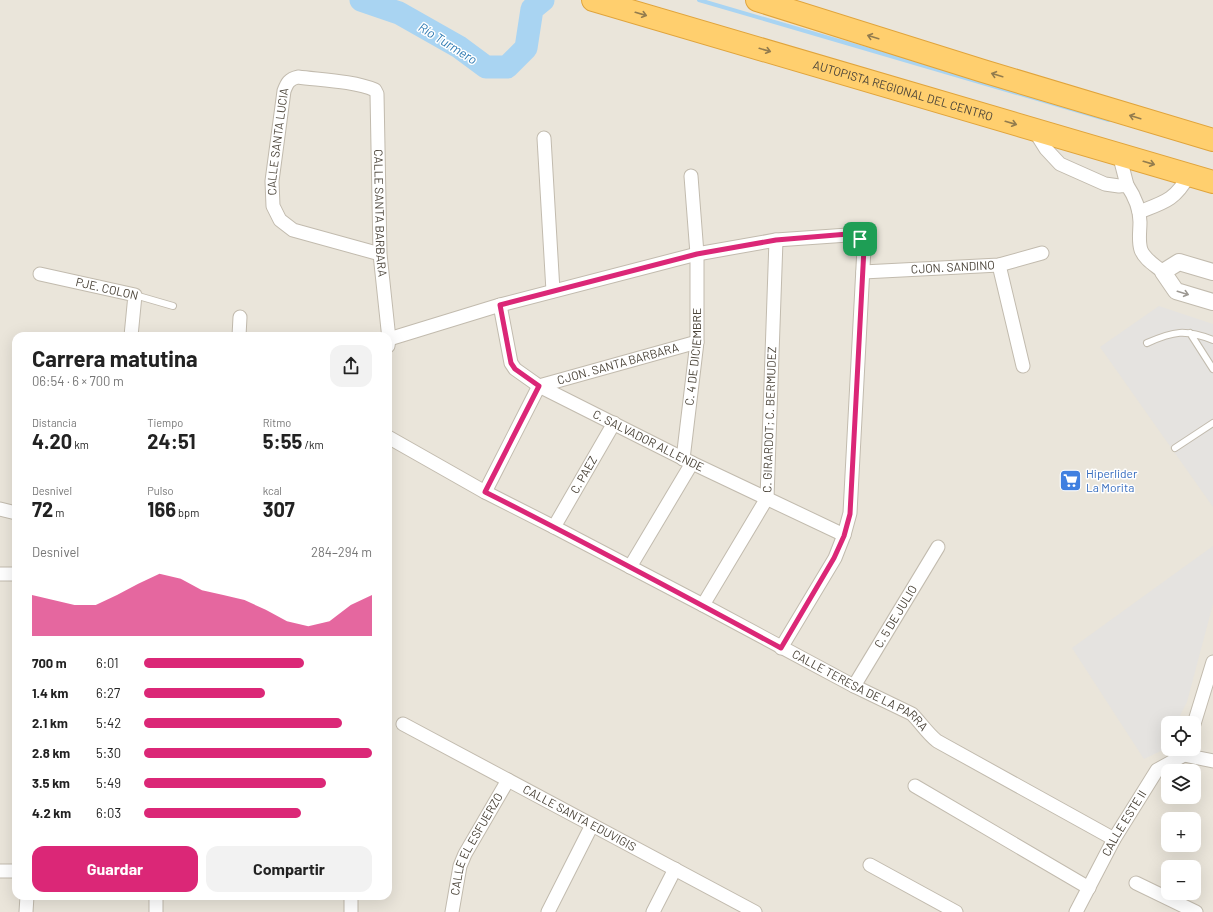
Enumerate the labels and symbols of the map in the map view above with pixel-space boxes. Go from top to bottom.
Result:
one-way arrow [634,10,647,18]
water label: Río Turmero [416,19,480,67]
one-way arrow [868,32,880,40]
one-way arrow [759,47,772,54]
street label: AUTOPISTA REGIONAL DEL CENTRO [811,57,995,123]
one-way arrow [991,71,1004,78]
street label: CALLE SANTA LUCIA [264,87,290,196]
one-way arrow [1129,113,1142,120]
one-way arrow [1004,119,1017,127]
street label: CALLE SANTA BARBARA [372,149,390,277]
one-way arrow [1142,160,1155,167]
pin [843,222,877,256]
street label: CJON. SANDINO [911,257,995,276]
street label: PJE. COLON [74,274,140,302]
one-way arrow [1177,290,1190,297]
street label: C. 4 DE DICIEMBRE [681,308,703,406]
street label: CJON. SANTA BARBARA [555,339,680,387]
street label: C. GIRARDOT; C. BERMUDEZ [759,346,778,493]
street label: C. SALVADOR ALLENDE [591,406,707,474]
street label: C. PAEZ [567,453,599,496]
place label: Hiperlider La Morita [1086,466,1138,494]
supermarket icon: Hiperlider La Morita [1057,468,1083,494]
street label: C. 5 DE JULIO [871,582,919,650]
street label: CALLE TERESA DE LA PARRA [790,646,931,733]
street label: CALLE SANTA EDUVIGIS [521,781,639,853]
street label: CALLE ESTE II [1098,787,1149,858]
street label: CALLE EL ESFUERZO [447,790,505,896]

